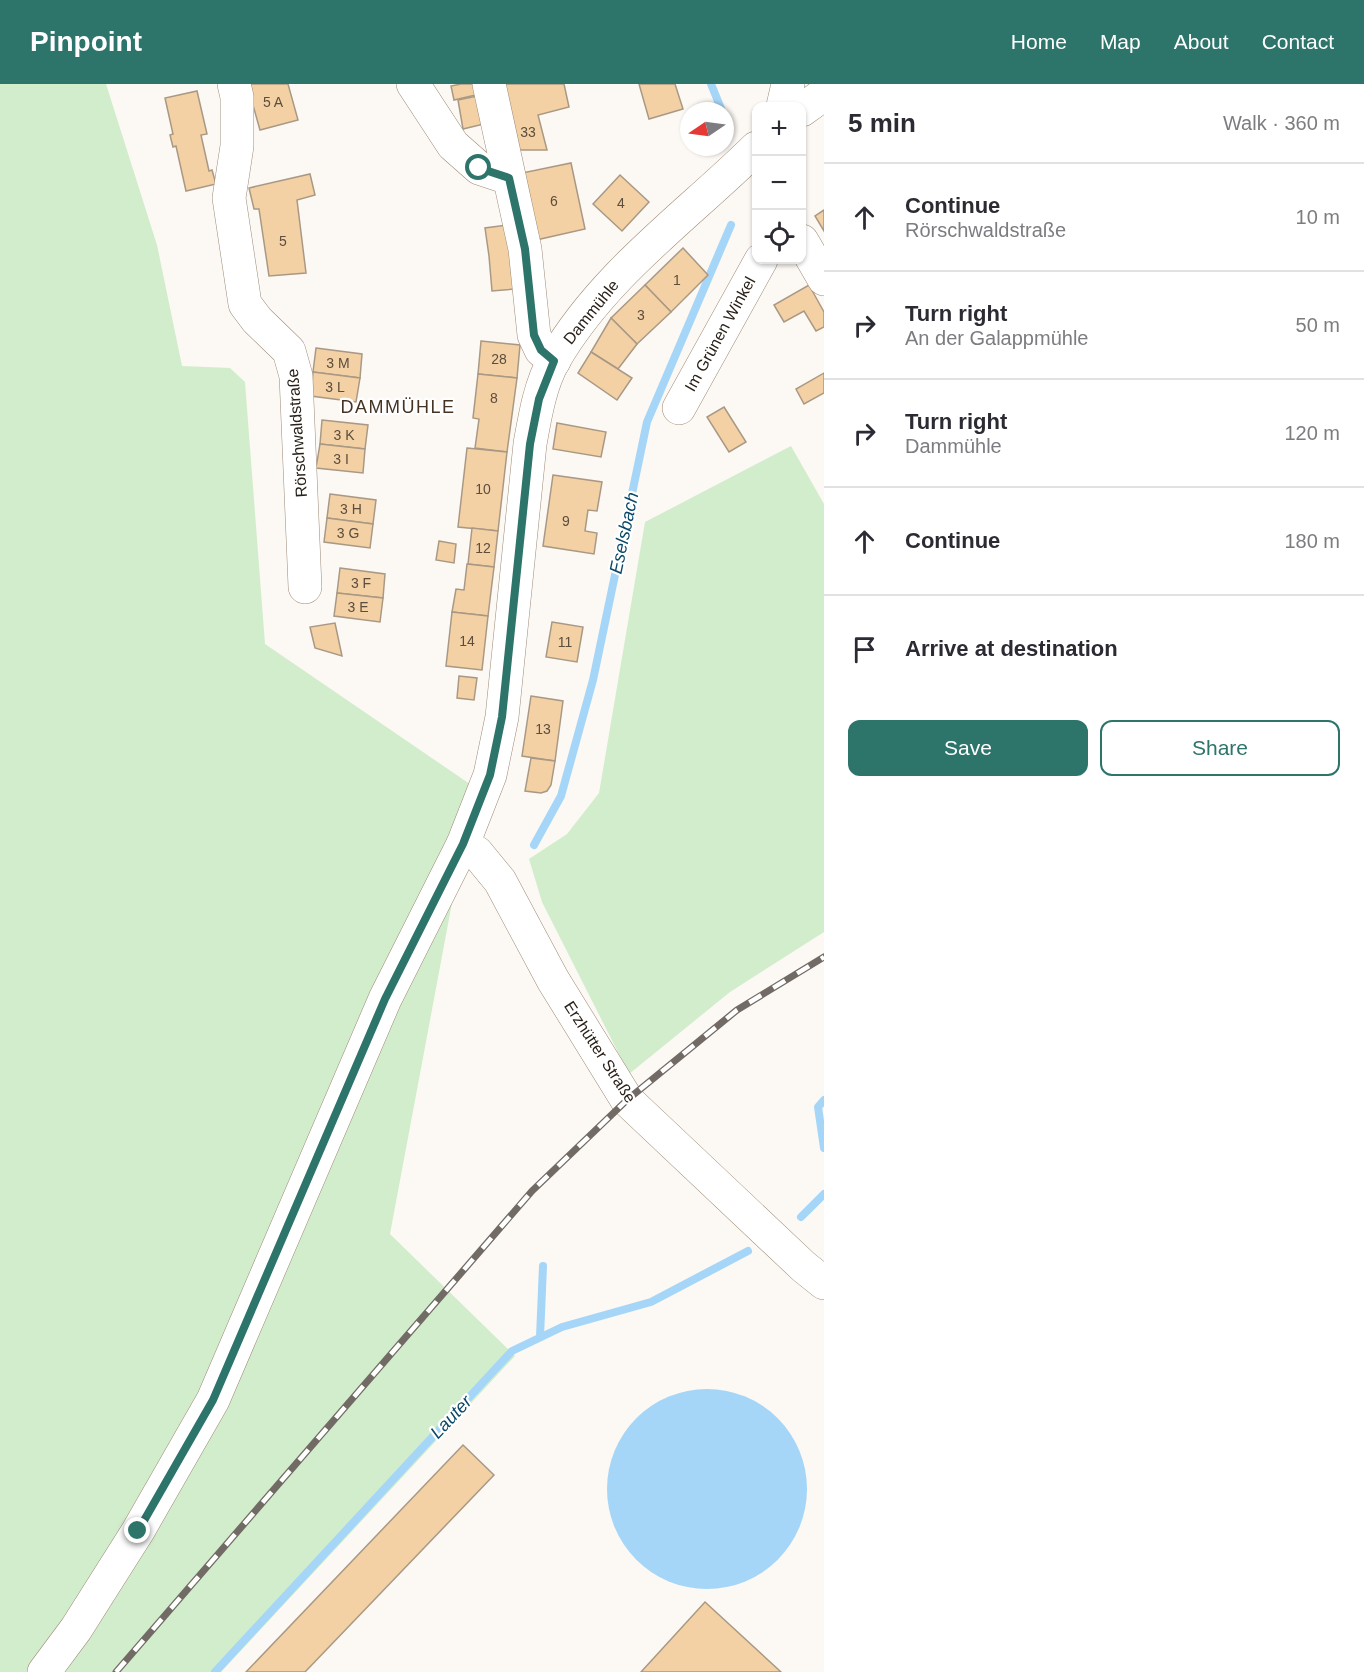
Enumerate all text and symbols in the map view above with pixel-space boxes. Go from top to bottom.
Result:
text: Pinpoint [30,26,142,57]
text: Home [1011,30,1067,53]
text: Map [1100,30,1141,53]
text: About [1174,30,1229,53]
text: Contact [1262,30,1334,53]
house number: 5 A [263,94,284,110]
north arrow [680,102,734,156]
map controls [752,102,806,264]
button: + [752,102,806,156]
text: 5 min [848,108,916,138]
text: Walk · 360 m [1223,112,1340,134]
house number: 33 [520,124,536,140]
route start [465,154,491,180]
button: − [752,156,806,210]
house number: 6 [550,193,558,209]
text: Continue [905,193,1000,218]
house number: 4 [617,195,625,211]
icon: ahead [848,201,881,234]
text: 10 m [1296,206,1340,228]
button: locate [752,210,806,264]
text: Rörschwaldstraße [905,219,1066,241]
house number: 5 [279,233,287,249]
house number: 1 [673,272,681,288]
street label: Im Grünen Winkel [682,274,758,394]
street label: Dammühle [560,277,622,347]
text: Turn right [905,301,1007,326]
house number: 3 [637,307,645,323]
icon: right [848,309,881,342]
text: 50 m [1296,314,1340,336]
text: An der Galappmühle [905,327,1088,349]
house number: 28 [491,351,507,367]
house number: 3 M [326,355,350,371]
street label: Rörschwaldstraße [284,368,310,498]
house number: 3 L [325,379,345,395]
house number: 8 [490,390,498,406]
district label: DAMMÜHLE [340,397,456,417]
text: Turn right [905,409,1007,434]
icon: right [848,417,881,450]
text: 120 m [1284,422,1340,444]
house number: 3 K [333,427,355,443]
text: Dammühle [905,435,1002,457]
house number: 3 I [333,451,349,467]
house number: 10 [475,481,491,497]
water label: Eselsbach [606,490,642,576]
house number: 3 H [340,501,362,517]
house number: 9 [562,513,570,529]
house number: 3 G [337,525,359,541]
icon: ahead [848,525,881,558]
text: Continue [905,528,1000,553]
text: 180 m [1284,530,1340,552]
house number: 12 [475,540,491,556]
house number: 3 F [351,575,371,591]
house number: 3 E [347,599,369,615]
house number: 14 [459,633,475,649]
icon: arrive [848,633,881,666]
house number: 11 [558,634,572,650]
text: Arrive at destination [905,636,1118,661]
button: Save [848,720,1088,776]
button: Share [1100,720,1340,776]
house number: 13 [535,721,551,737]
street label: Erzhütter Straße [561,998,639,1106]
water label: Lauter [426,1391,476,1442]
route end [124,1517,150,1543]

